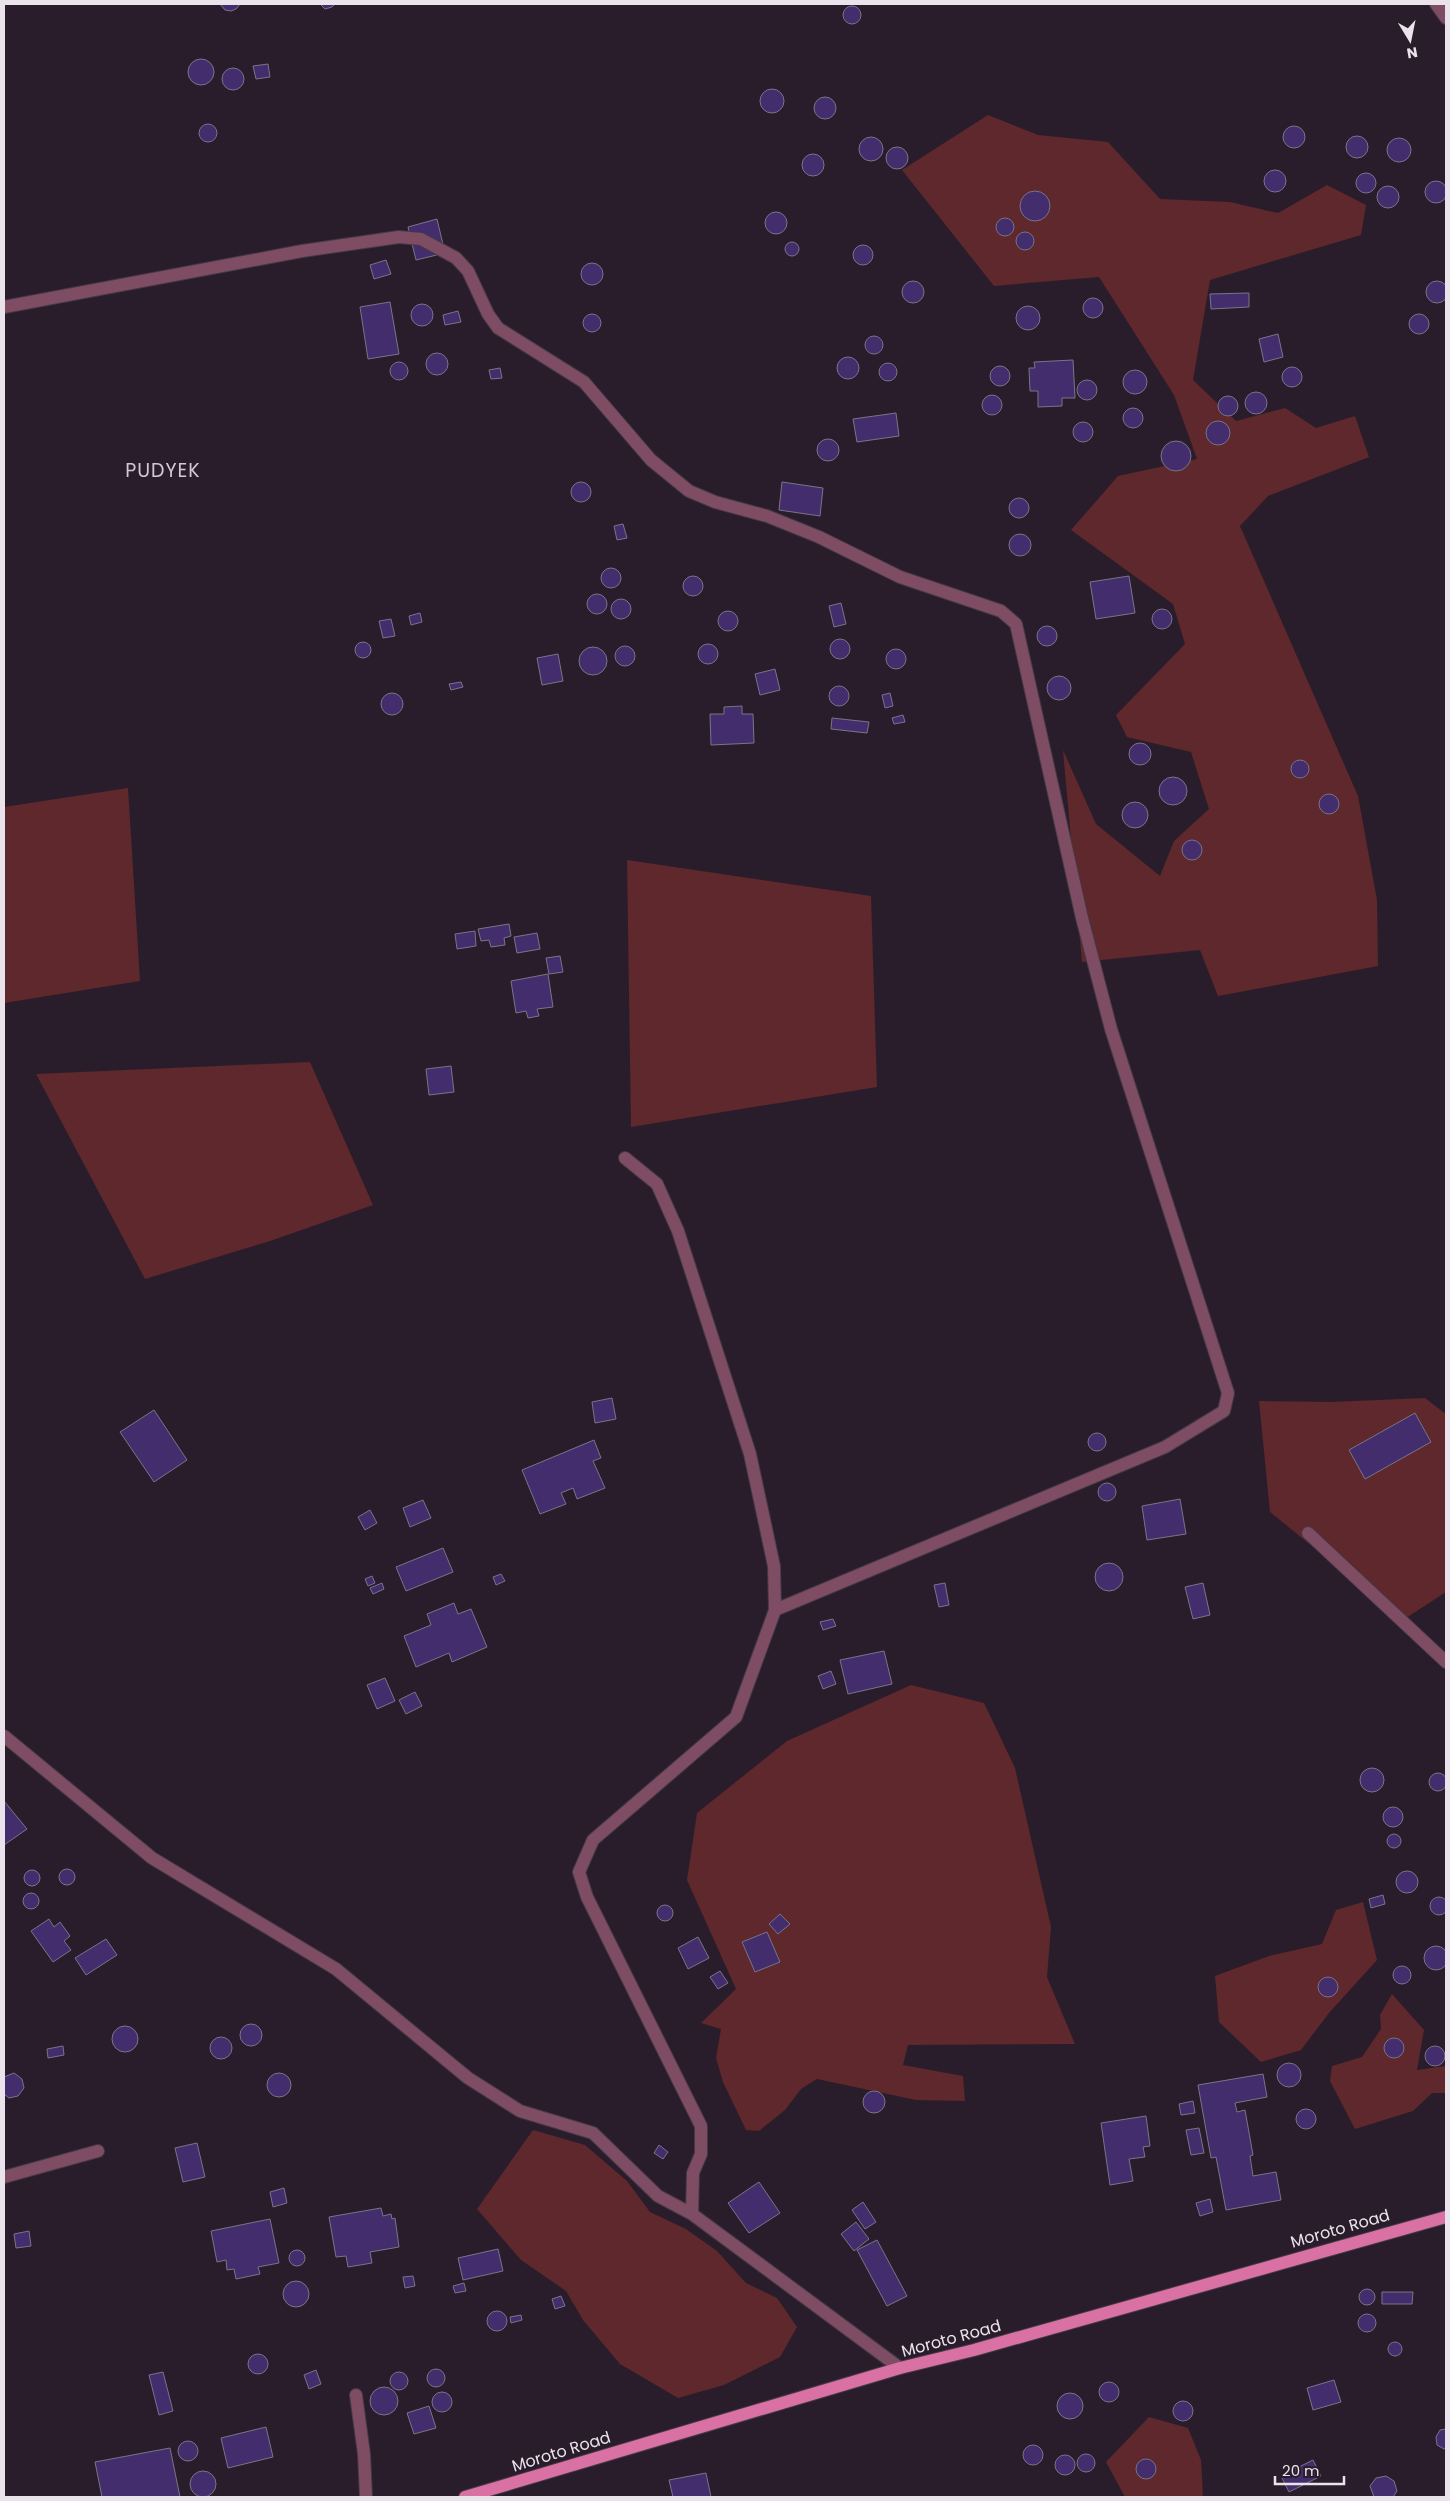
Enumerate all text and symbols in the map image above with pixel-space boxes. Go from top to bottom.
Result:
north arrow [1385,15,1435,65]
text: N [1405,42,1419,64]
district label: PUDYEK [125,457,201,484]
street label: Moroto Road [1288,2203,1392,2254]
street label: Moroto Road [899,2314,1003,2363]
street label: Moroto Road [509,2426,613,2477]
scale bar [1275,2454,1344,2486]
text: 20 m [1282,2460,1320,2481]

